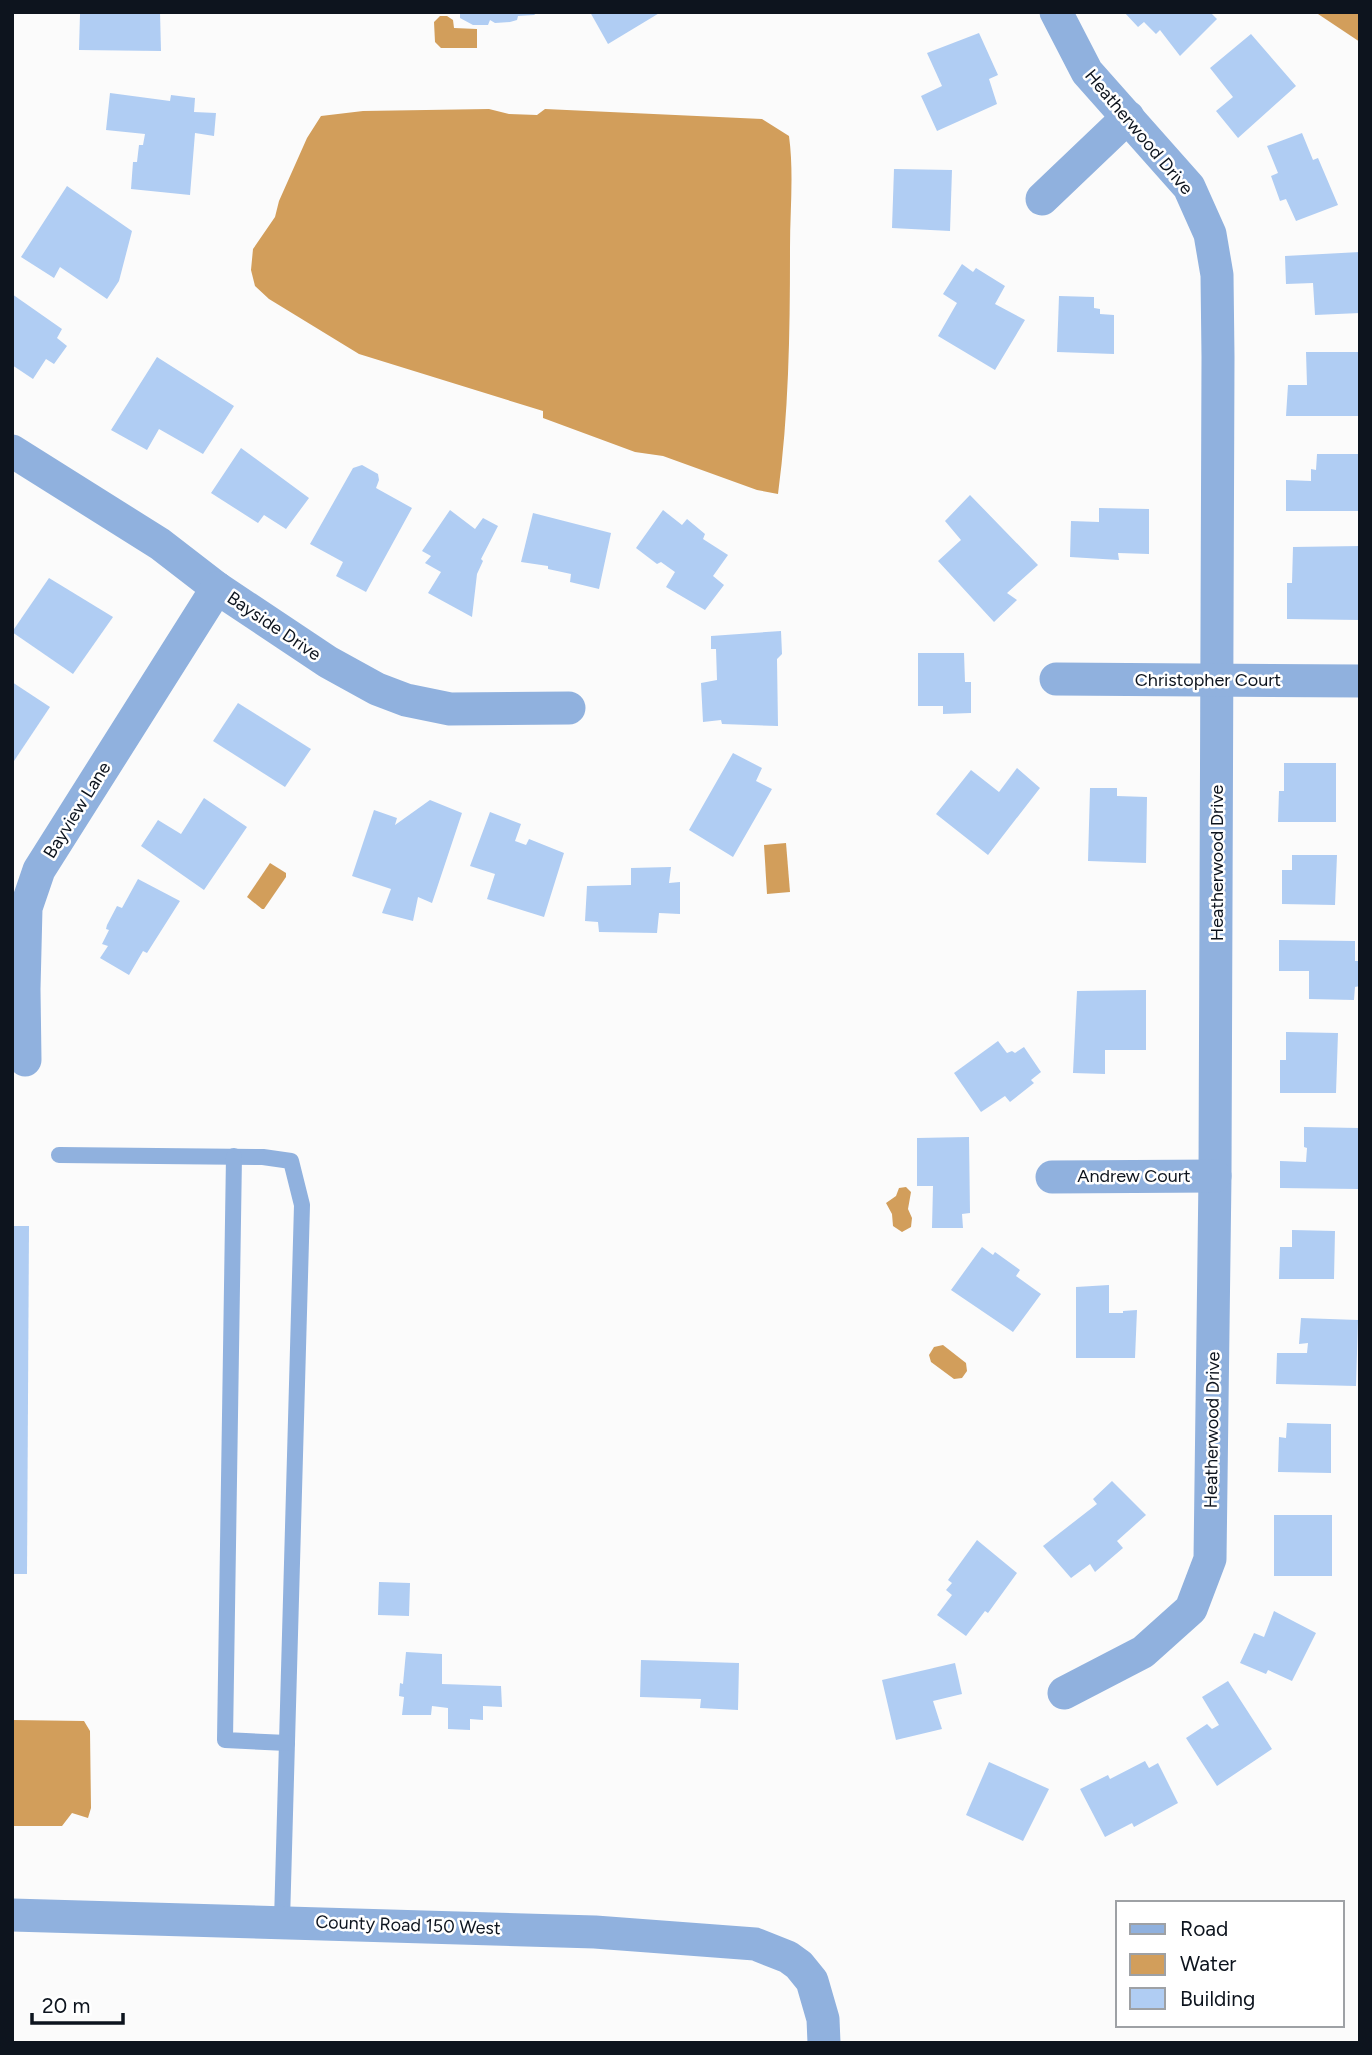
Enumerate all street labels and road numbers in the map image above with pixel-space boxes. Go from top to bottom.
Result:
street label: Heatherwood Drive [1080,65,1198,199]
street label: Bayside Drive [223,587,325,666]
street label: Christopher Court [1135,669,1281,691]
street label: Bayview Lane [39,758,115,862]
street label: Heatherwood Drive [1206,784,1228,941]
street label: Andrew Court [1077,1165,1191,1187]
street label: Heatherwood Drive [1200,1351,1224,1509]
street label: County Road 150 West [315,1911,501,1939]

